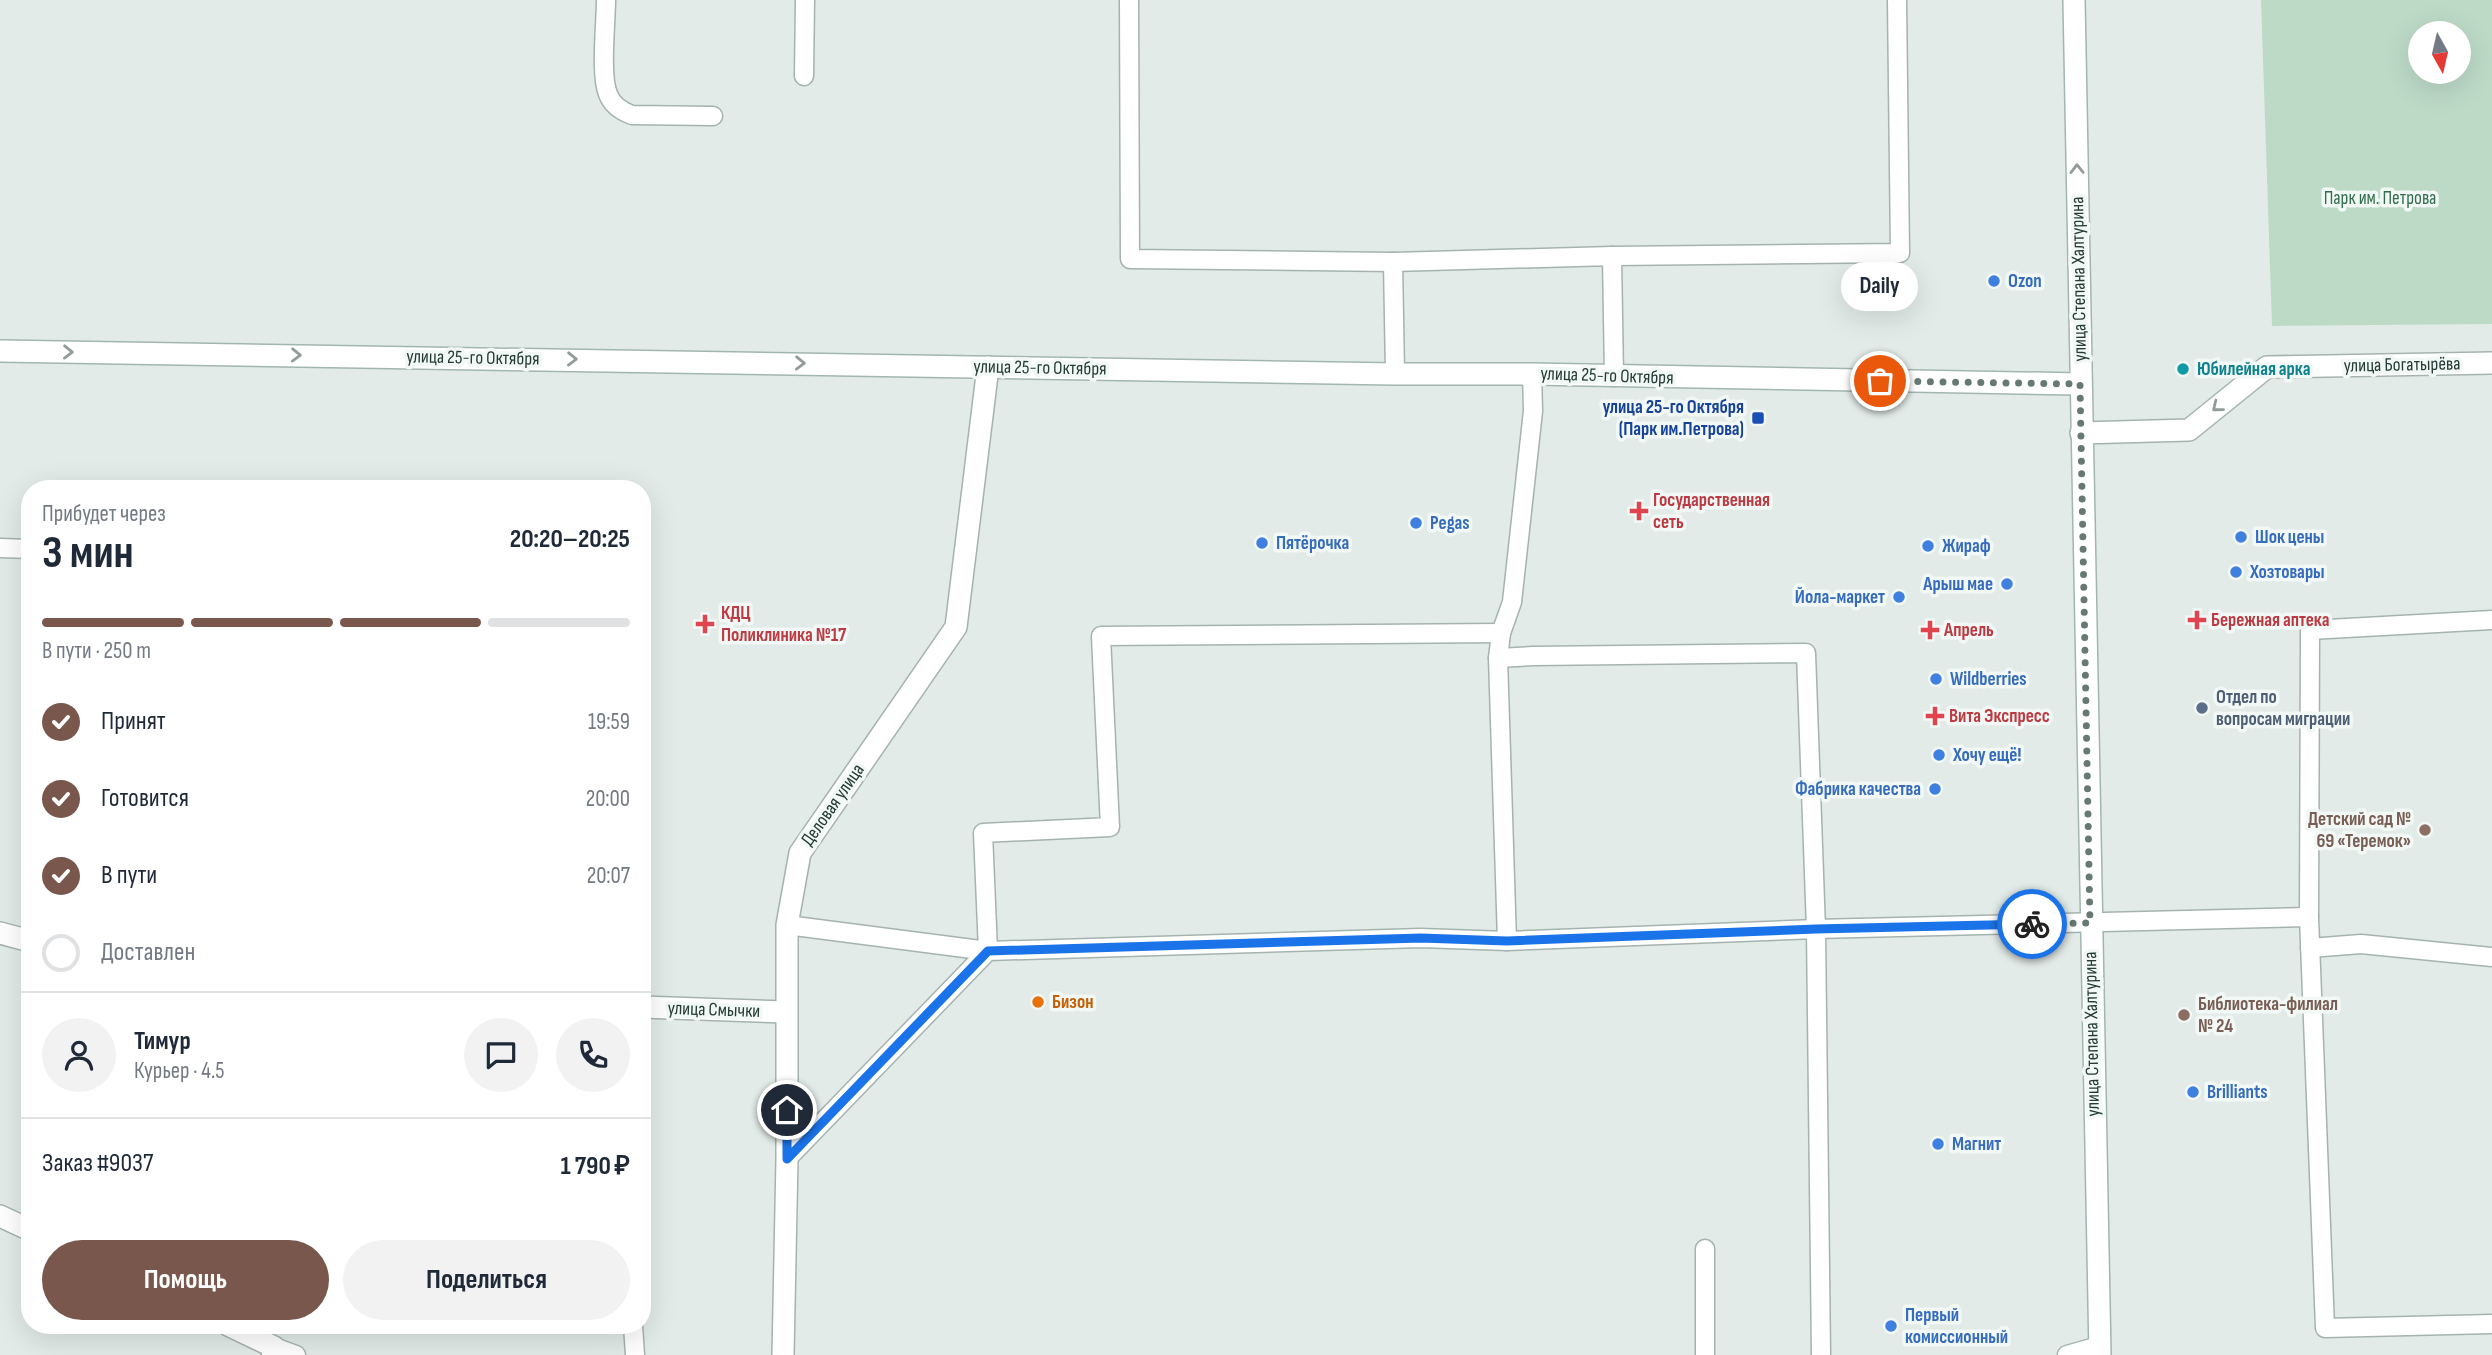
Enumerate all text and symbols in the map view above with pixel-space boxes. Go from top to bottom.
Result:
north arrow [2408,21,2471,84]
map controls [2408,21,2471,84]
one-way arrow [2069,163,2085,174]
park label: Парк им. Петрова [2324,187,2436,210]
street label: улица Степана Халтурина [2066,196,2092,362]
callout: Daily [1842,262,1918,311]
place label: Ozon [2008,270,2042,293]
text: Daily [1859,272,1900,300]
marker: Ozon [1986,273,2002,289]
one-way arrow [63,344,74,359]
street label: улица 25-го Октября [406,345,540,371]
one-way arrow [291,347,301,363]
one-way arrow [567,351,578,367]
pin [1850,351,1910,411]
street label: улица Богатырёва [2343,352,2461,378]
one-way arrow [794,355,805,370]
street label: улица 25-го Октября [973,355,1107,381]
place label: Юбилейная арка [2197,358,2311,381]
marker: Юбилейная арка [2175,361,2191,377]
street label: улица 25-го Октября [1540,362,1674,390]
icon: bag [1861,362,1899,400]
place label: улица 25-го Октября (Парк им.Петрова) [1602,396,1744,441]
one-way arrow [2213,399,2226,411]
marker: улица 25-го Октября (Парк им.Петрова) [1750,410,1766,426]
place label: Государственная сеть [1653,489,1770,534]
text: Прибудет через [42,500,166,528]
marker: Государственная сеть [1631,503,1647,519]
place label: Pegas [1430,512,1470,535]
marker: Pegas [1408,515,1424,531]
text: 20:20–20:25 [510,524,630,555]
text: 3 мин [42,526,134,581]
place label: Шок цены [2255,526,2324,549]
marker: Шок цены [2233,529,2249,545]
place label: Пятёрочка [1276,532,1349,555]
marker: Пятёрочка [1254,535,1270,551]
place label: Жираф [1942,535,1991,558]
marker: Жираф [1920,538,1936,554]
place label: Хозтовары [2249,561,2325,584]
marker: Хозтовары [2228,564,2244,580]
place label: Арыш мае [1922,573,1993,596]
marker: Арыш мае [1999,576,2015,592]
place label: Йола-маркет [1795,586,1885,609]
marker: Йола-маркет [1891,589,1907,605]
place label: КДЦ Поликлиника №17 [721,602,847,647]
place label: Бережная аптека [2211,609,2330,632]
marker: Бережная аптека [2189,612,2205,628]
marker: КДЦ Поликлиника №17 [695,614,715,634]
place label: Апрель [1943,619,1994,642]
marker: Апрель [1922,622,1938,638]
text: В пути · 250 m [42,637,151,665]
place label: Wildberries [1950,668,2027,691]
marker: Wildberries [1928,671,1944,687]
place label: Отдел по вопросам миграции [2216,686,2350,731]
marker: Отдел по вопросам миграции [2194,700,2210,716]
icon: check [42,703,80,741]
place label: Вита Экспресс [1949,705,2050,728]
text: Принят [101,706,166,737]
text: 19:59 [588,708,630,736]
marker: Вита Экспресс [1927,708,1943,724]
place label: Хочу ещё! [1952,744,2022,767]
marker: Хочу ещё! [1931,747,1947,763]
street label: Деловая улица [796,759,870,851]
place label: Фабрика качества [1795,778,1921,801]
icon: check [42,780,80,818]
marker: Фабрика качества [1927,781,1943,797]
text: Готовится [101,783,189,814]
text: 20:00 [586,785,630,813]
place label: Детский сад № 69 «Теремок» [2308,808,2411,853]
marker: Детский сад № 69 «Теремок» [2417,822,2433,838]
icon: check [42,857,80,895]
text: В пути [101,860,157,891]
text: 20:07 [587,862,630,890]
courier [1997,889,2067,959]
icon: bike [2013,905,2051,943]
text: Доставлен [101,937,195,968]
street label: улица Степана Халтурина [2079,951,2105,1117]
place label: Бизон [1052,991,1093,1014]
place label: Библиотека-филиал № 24 [2198,993,2338,1038]
marker: Бизон [1030,994,1046,1010]
street label: улица Смычки [667,997,761,1023]
marker: Библиотека-филиал № 24 [2176,1007,2192,1023]
button: person [42,1018,116,1092]
button: chat [464,1018,538,1092]
button: phone [556,1018,630,1092]
text: Тимур [134,1026,191,1057]
text: Курьер · 4.5 [134,1057,224,1085]
pin [757,1080,817,1140]
place label: Brilliants [2207,1081,2268,1104]
marker: Brilliants [2185,1084,2201,1100]
icon: home [768,1091,806,1129]
place label: Магнит [1952,1133,2001,1156]
marker: Магнит [1930,1136,1946,1152]
text: Заказ #9037 [42,1148,153,1179]
text: 1 790 ₽ [561,1151,630,1182]
button: Помощь [42,1240,329,1320]
button: Поделиться [343,1240,630,1320]
place label: Первый комиссионный [1905,1304,2008,1349]
marker: Первый комиссионный [1883,1318,1899,1334]

